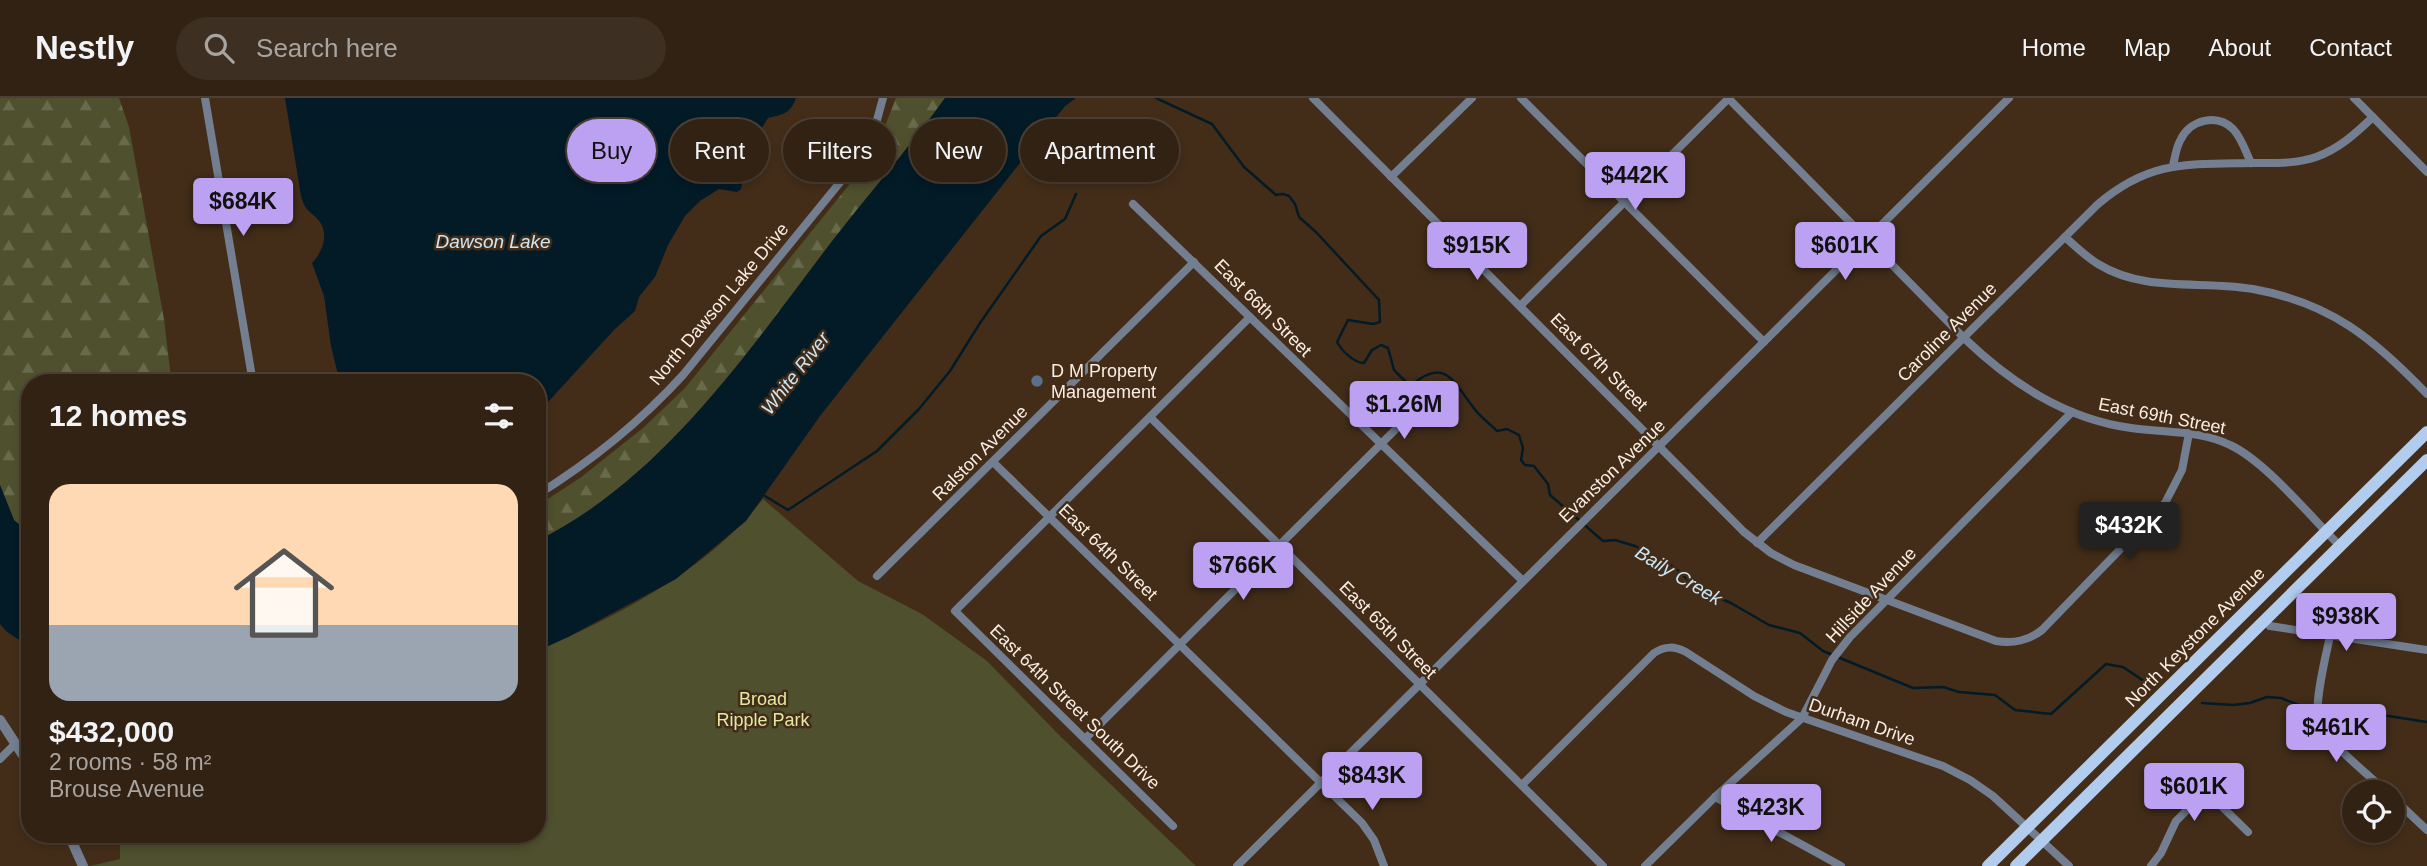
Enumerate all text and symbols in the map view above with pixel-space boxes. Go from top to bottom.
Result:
search box [176,17,666,80]
text: Nestly [35,29,134,66]
icon: search [200,29,238,67]
text: Search here [256,33,398,63]
text: Home [2022,34,2086,61]
text: Map [2124,34,2171,61]
text: About [2209,34,2271,61]
text: Contact [2309,34,2392,61]
chip: Buy [567,119,656,182]
chip: Rent [670,119,769,182]
chip: Filters [783,119,896,182]
chip: New [910,119,1006,182]
chip: Apartment [1020,119,1179,182]
pin: $442K [1586,152,1684,212]
text: $442K [1601,162,1669,188]
pin: $684K [194,178,292,238]
text: $684K [209,188,277,214]
street label: North Dawson Lake Drive [645,219,793,389]
pin: $915K [1428,222,1526,282]
pin: $601K [1796,222,1894,282]
water label: Dawson Lake [435,231,551,252]
text: $915K [1443,232,1511,258]
text: $601K [1811,232,1879,258]
street label: East 66th Street [1210,255,1316,361]
street label: Caroline Avenue [1893,278,2001,386]
street label: East 67th Street [1546,309,1652,415]
water label: White River [757,328,834,418]
place label: D M Property Management [1051,361,1157,402]
marker: D M Property Management [1029,373,1045,389]
pin: $1.26M [1347,382,1461,441]
text: $1.26M [1366,391,1442,417]
street label: East 69th Street [2097,394,2227,438]
icon: filters [480,397,518,435]
text: 12 homes [49,399,187,432]
street label: Ralston Avenue [928,401,1032,505]
street label: Evanston Avenue [1555,415,1669,527]
street label: East 64th Street [1055,500,1161,604]
pin: $432K [2080,503,2178,562]
text: $432K [2095,512,2163,538]
icon: home [221,530,347,656]
water label: Baily Creek [1632,541,1727,610]
pin: $766K [1194,542,1292,602]
street label: Hillside Avenue [1822,543,1920,647]
text: $766K [1209,552,1277,578]
street label: North Keystone Avenue [2121,563,2269,711]
street label: East 65th Street [1335,577,1441,683]
pin: $938K [2297,594,2395,653]
text: $938K [2312,603,2380,629]
street label: East 64th Street South Drive [986,621,1164,793]
park label: Broad Ripple Park [716,689,811,730]
street label: Durham Drive [1806,694,1918,750]
pin: $461K [2287,704,2385,764]
text: $461K [2302,714,2370,740]
text: $432,000 [49,715,174,748]
text: 2 rooms · 58 m² [49,749,211,775]
pin: $843K [1323,752,1421,812]
text: $843K [1338,762,1406,788]
pin: $601K [2145,764,2243,823]
text: $601K [2160,773,2228,799]
text: Brouse Avenue [49,776,205,802]
map controls [2342,780,2405,843]
button: locate [2342,780,2405,843]
pin: $423K [1722,784,1820,844]
text: $423K [1737,794,1805,820]

